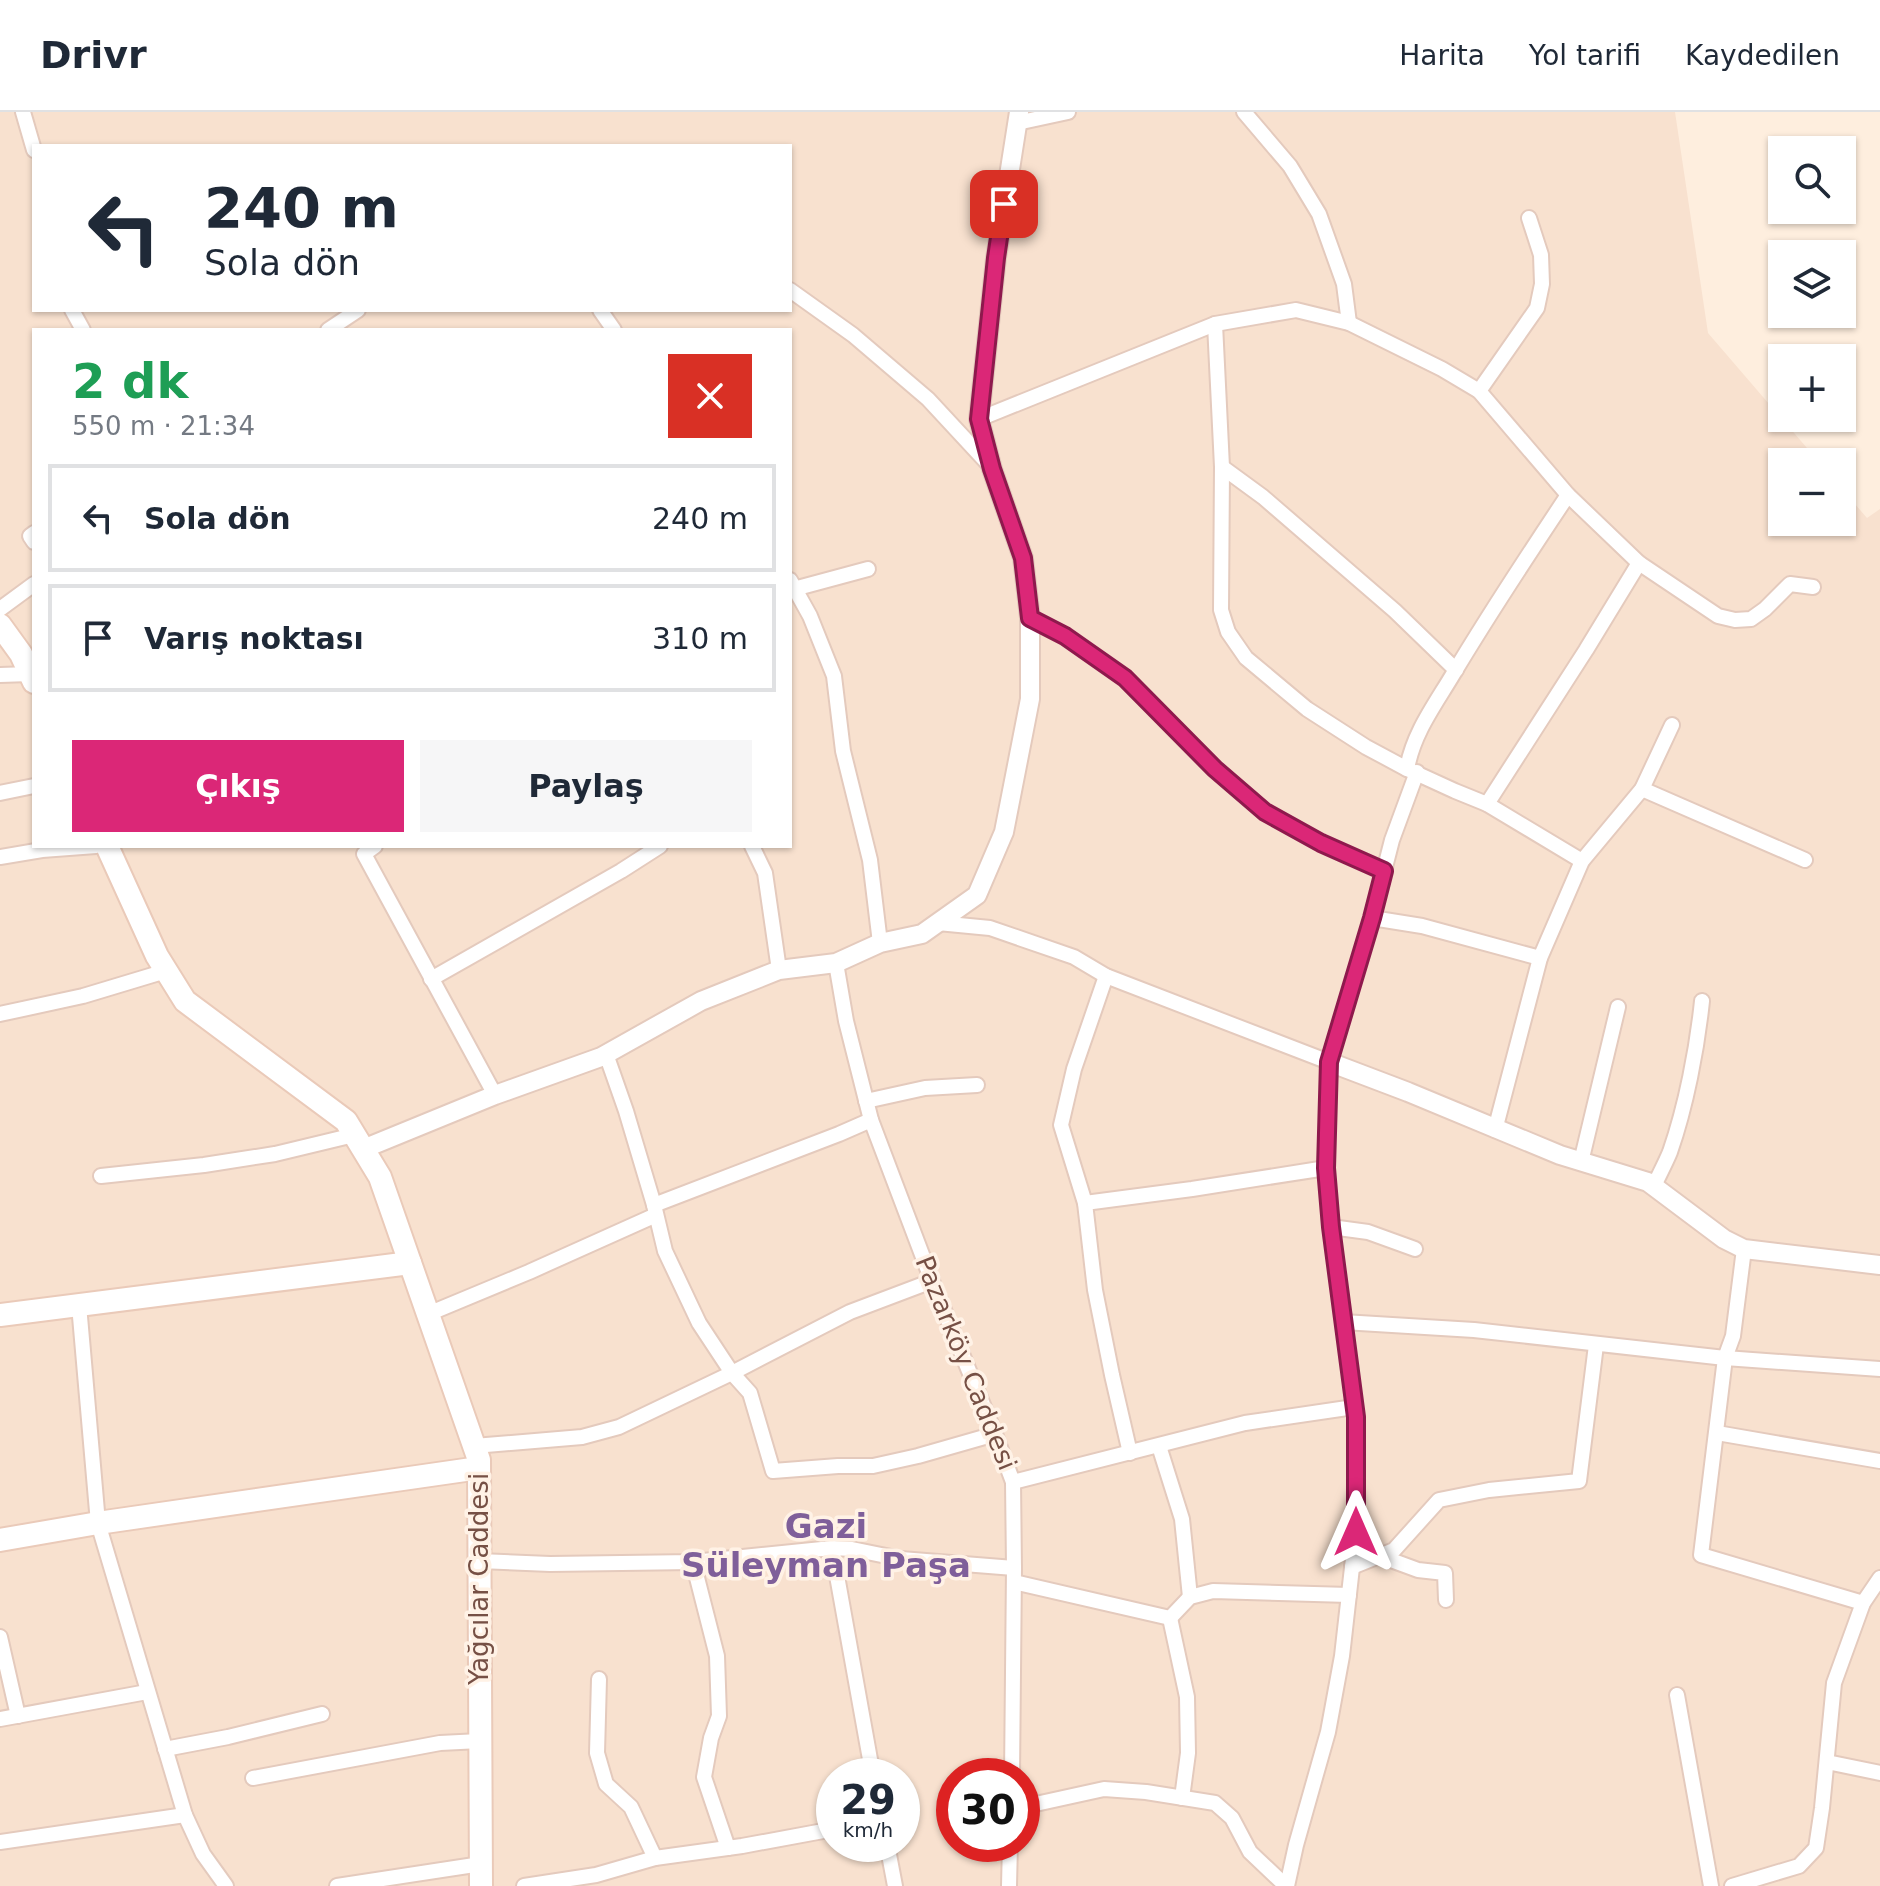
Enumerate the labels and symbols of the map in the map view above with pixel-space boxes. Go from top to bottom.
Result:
pin [970,170,1038,238]
street label: Pazarköy Caddesi [909,1252,1023,1474]
street label: Yağcılar Caddesi [464,1473,494,1686]
position arrow [1314,1490,1398,1574]
district label: Gazi Süleyman Paşa [681,1506,971,1585]
speed limit sign: 30 [936,1758,1040,1862]

